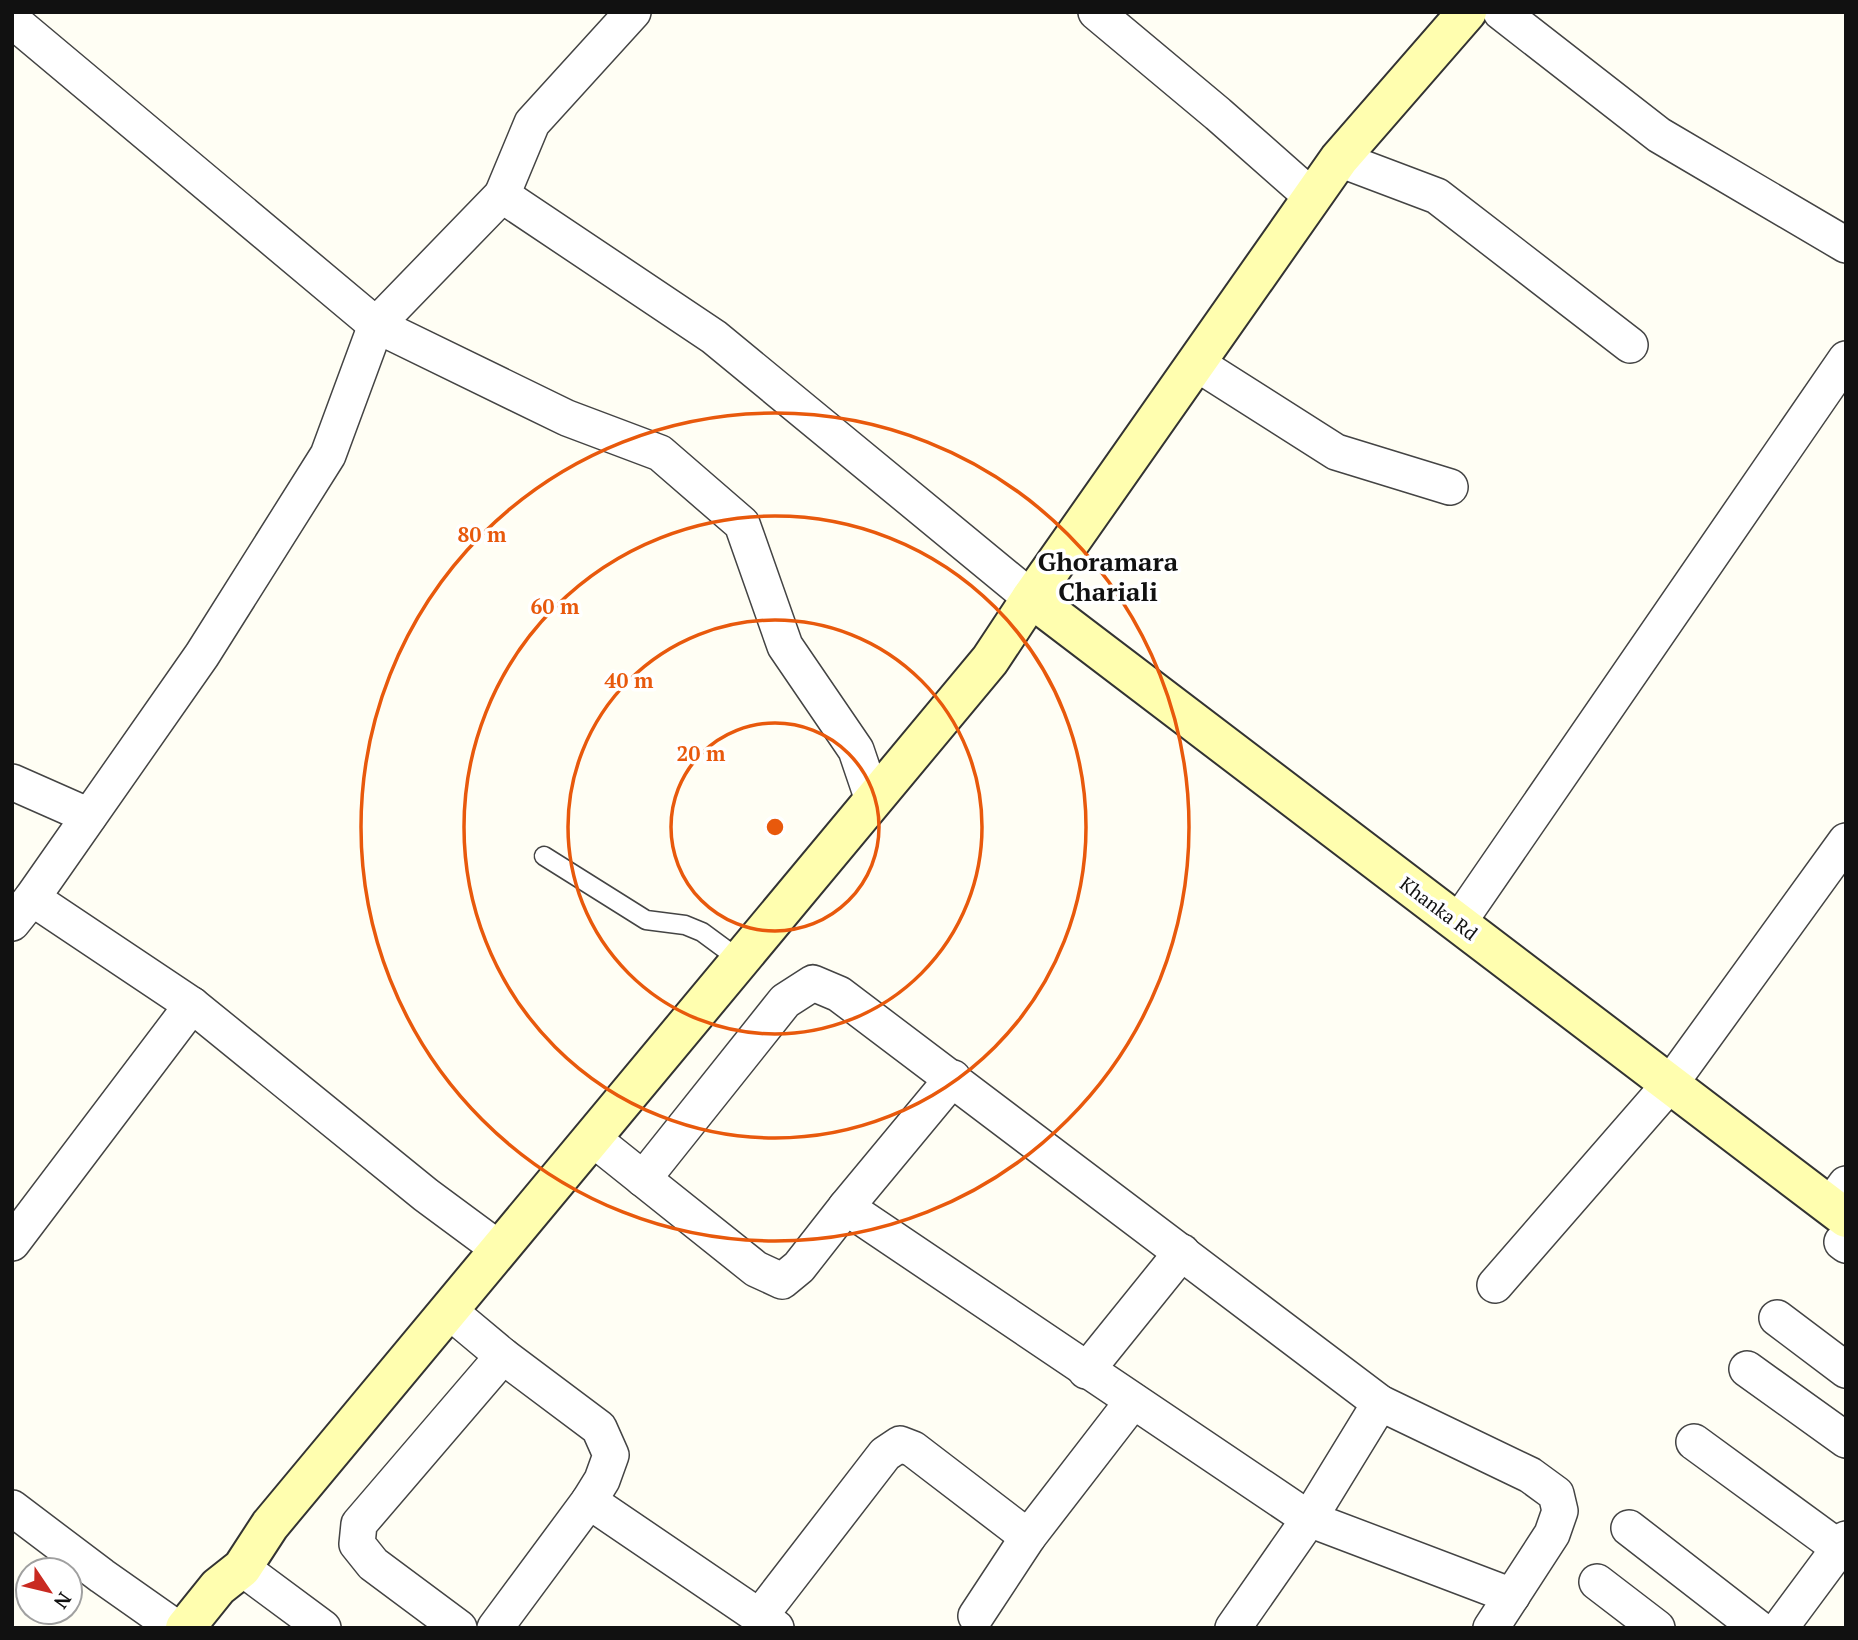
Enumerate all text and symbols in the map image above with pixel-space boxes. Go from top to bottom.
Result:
text: 80 m [458,520,507,548]
district label: Ghoramara Chariali [1038,544,1179,608]
text: 60 m [531,592,580,620]
text: 40 m [605,666,654,694]
text: 20 m [677,739,726,767]
centre of rings [763,815,787,839]
street label: Khanka Rd [1395,871,1483,946]
north arrow [14,1556,84,1626]
text: N [49,1588,78,1615]

